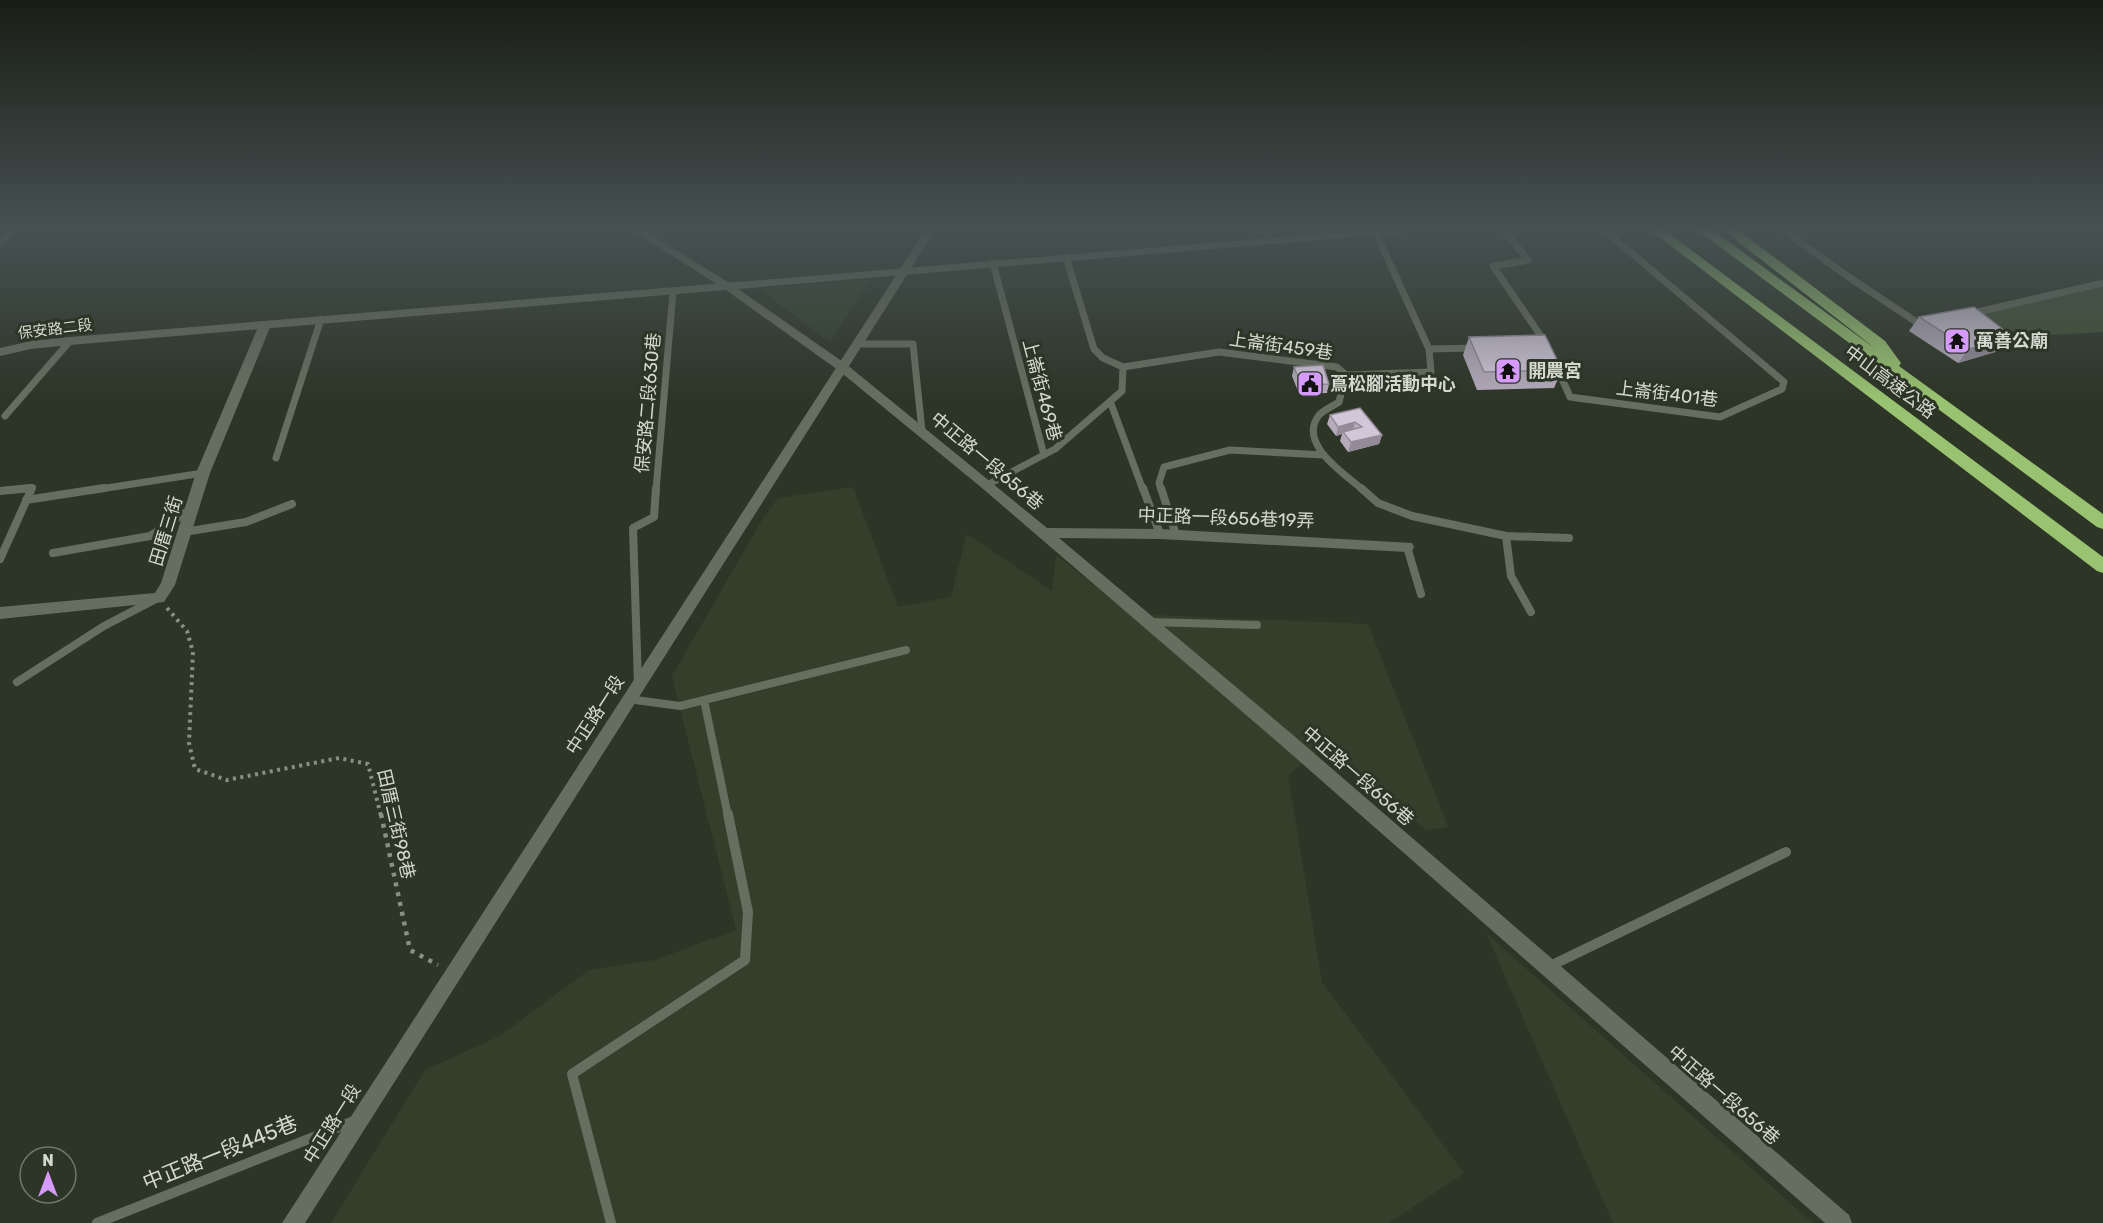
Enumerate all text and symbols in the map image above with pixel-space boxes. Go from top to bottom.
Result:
street label: 保安路二段 [17,315,93,343]
temple icon: 萬善公廟 [1942,326,1972,356]
street label: 上崙街459巷 [1228,328,1334,364]
place label: 萬善公廟 [1976,330,2048,352]
street label: 保安路二段630巷 [631,332,665,474]
street label: 上崙街469巷 [1018,337,1066,443]
street label: 中山高速公路 [1840,341,1940,423]
temple icon: 開農宮 [1493,356,1523,386]
place label: 開農宮 [1528,360,1582,382]
public building icon: 蔦松腳活動中心 [1295,369,1325,399]
place label: 蔦松腳活動中心 [1330,373,1456,395]
street label: 上崙街401巷 [1615,377,1719,411]
street label: 中正路一段656巷 [926,407,1048,515]
street label: 田厝三街 [145,493,187,569]
street label: 中正路一段656巷19弄 [1137,504,1315,532]
street label: 中正路一段 [561,671,629,759]
street label: 中正路一段656巷 [1298,722,1418,830]
street label: 田厝三街98巷 [373,767,419,881]
street label: 中正路一段656巷 [1664,1041,1784,1149]
street label: 中正路一段 [299,1080,365,1168]
street label: 中正路一段445巷 [139,1110,301,1195]
north arrow [18,1145,78,1205]
text: N [42,1151,54,1170]

